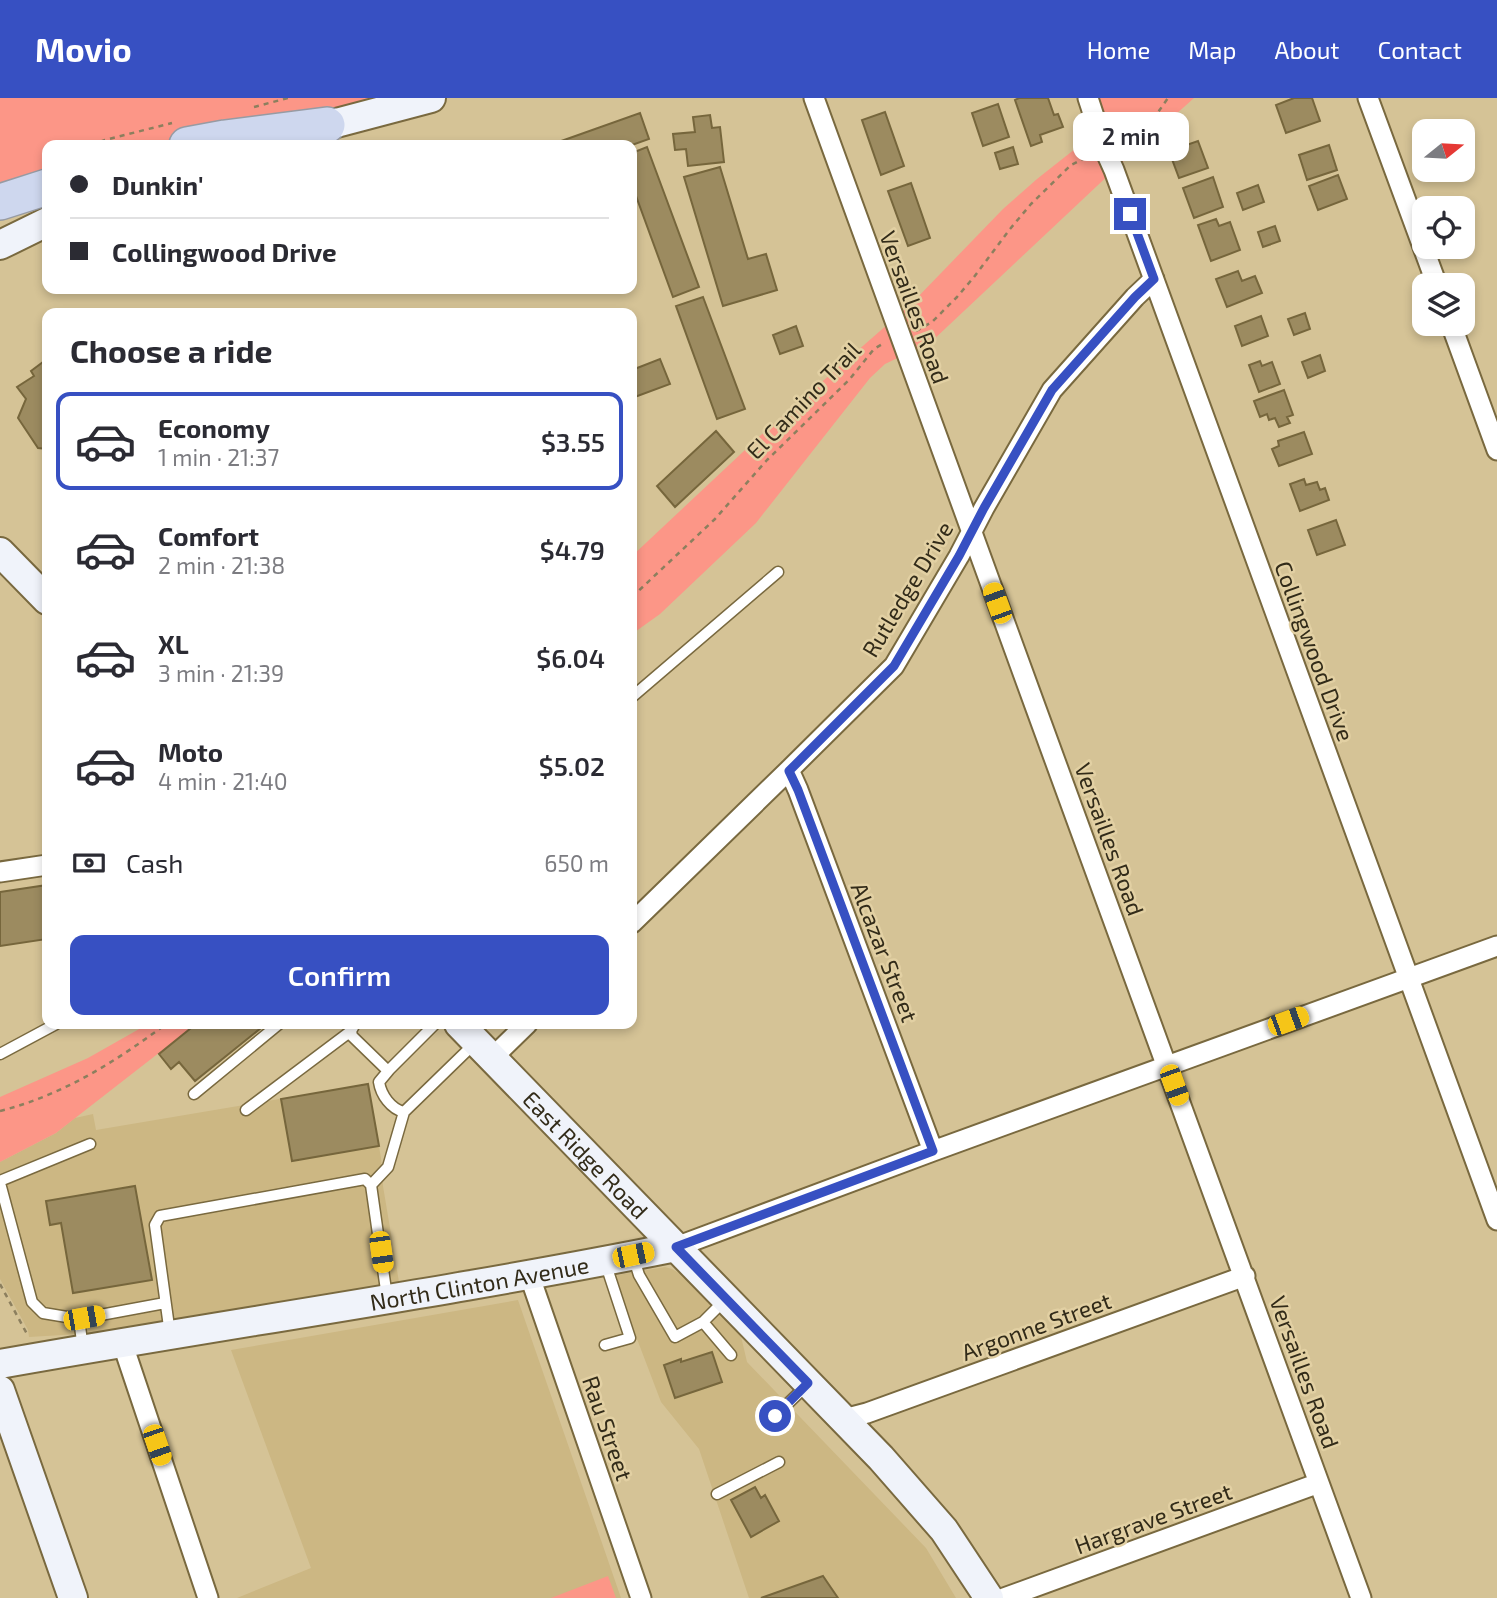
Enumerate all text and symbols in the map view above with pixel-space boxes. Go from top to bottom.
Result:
text: Movio [35,29,132,69]
text: Home [1087,35,1150,64]
text: Map [1188,35,1236,64]
text: About [1274,35,1340,64]
text: Contact [1378,35,1462,64]
callout: 2 min [1072,113,1188,162]
north arrow [1412,119,1475,182]
map controls [1412,119,1475,336]
text: 2 min [1102,122,1160,150]
text: Dunkin' [112,169,203,200]
button: locate [1412,196,1475,259]
route end [1114,198,1146,230]
street label: Versailles Road [874,227,956,387]
text: Collingwood Drive [112,236,337,267]
button: layers [1412,273,1475,336]
text: Choose a ride [70,331,273,369]
street label: El Camino Trail [740,335,866,465]
icon: car [74,410,137,473]
text: Economy [158,412,270,443]
text: $3.55 [541,426,605,457]
text: 1 min · 21:37 [158,443,279,471]
street label: Rutledge Drive [856,516,958,662]
icon: car [74,518,137,581]
text: Comfort [158,520,259,551]
text: $4.79 [540,534,605,565]
text: 2 min · 21:38 [158,551,285,579]
street label: Collingwood Drive [1269,557,1361,745]
car [980,580,1015,626]
icon: car [74,626,137,689]
text: XL [158,628,189,659]
text: $6.04 [536,642,605,673]
text: 3 min · 21:39 [158,659,284,687]
icon: car [74,734,137,797]
text: Moto [158,736,223,767]
text: $5.02 [539,750,605,781]
street label: Versailles Road [1069,759,1151,919]
text: 4 min · 21:40 [158,767,288,795]
icon: cash [70,844,108,882]
text: Cash [126,847,183,878]
text: 650 m [544,849,609,877]
street label: Alcazar Street [846,878,925,1026]
button: Confirm [70,935,609,1015]
car [1265,1004,1312,1038]
car [1157,1062,1192,1108]
street label: East Ridge Road [517,1085,654,1224]
car [368,1230,395,1274]
car [611,1240,656,1270]
street label: North Clinton Avenue [368,1250,591,1316]
street label: Argonne Street [957,1286,1115,1366]
street label: Versailles Road [1264,1292,1346,1452]
car [62,1304,107,1332]
street label: Rau Street [577,1372,639,1484]
route start [759,1400,791,1432]
car [141,1422,174,1468]
street label: Hargrave Street [1071,1477,1236,1559]

